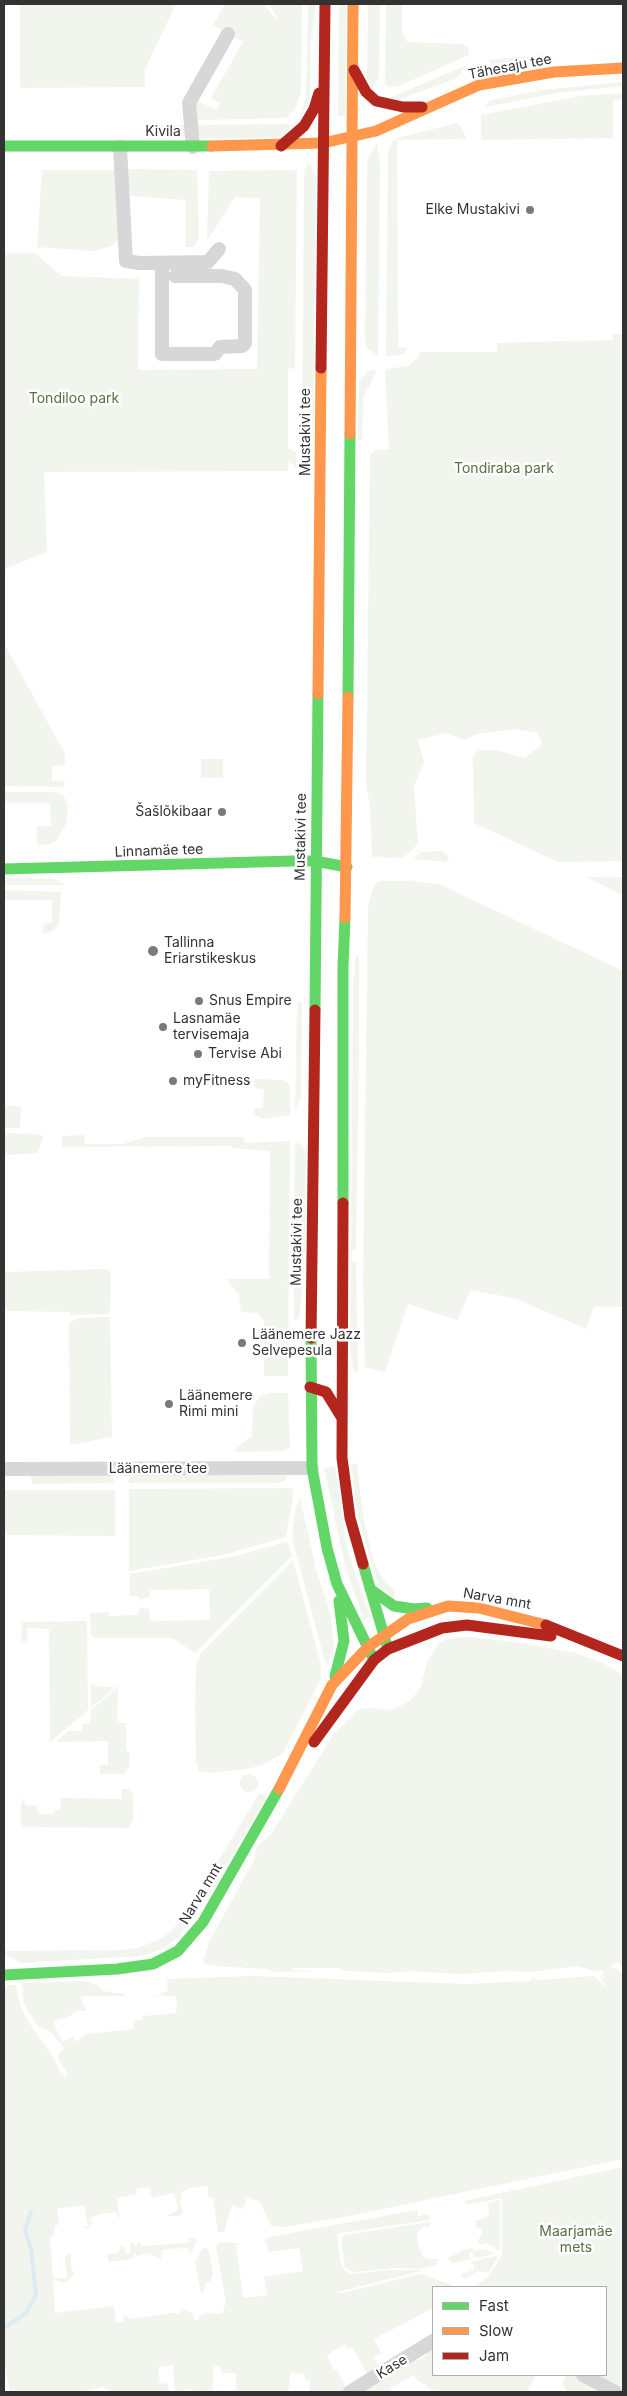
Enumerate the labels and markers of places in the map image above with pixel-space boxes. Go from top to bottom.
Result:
place label: Elke Mustakivi [426,202,520,218]
marker: Elke Mustakivi [524,204,536,216]
place label: Šašlõkibaar [135,804,212,820]
marker: Šašlõkibaar [216,806,228,818]
place label: Tallinna Eriarstikeskus [164,935,256,968]
marker: Tallinna Eriarstikeskus [146,944,160,958]
place label: Snus Empire [209,993,292,1009]
marker: Snus Empire [193,995,205,1007]
place label: Lasnamäe tervisemaja [173,1011,249,1044]
marker: Lasnamäe tervisemaja [157,1021,169,1033]
place label: Tervise Abi [208,1046,282,1062]
marker: Tervise Abi [192,1048,204,1060]
place label: myFitness [183,1073,250,1089]
marker: myFitness [167,1075,179,1087]
place label: Läänemere Jazz Selvepesula [252,1327,361,1360]
marker: Läänemere Jazz Selvepesula [236,1337,248,1349]
place label: Läänemere Rimi mini [179,1388,253,1420]
marker: Läänemere Rimi mini [163,1398,175,1410]

